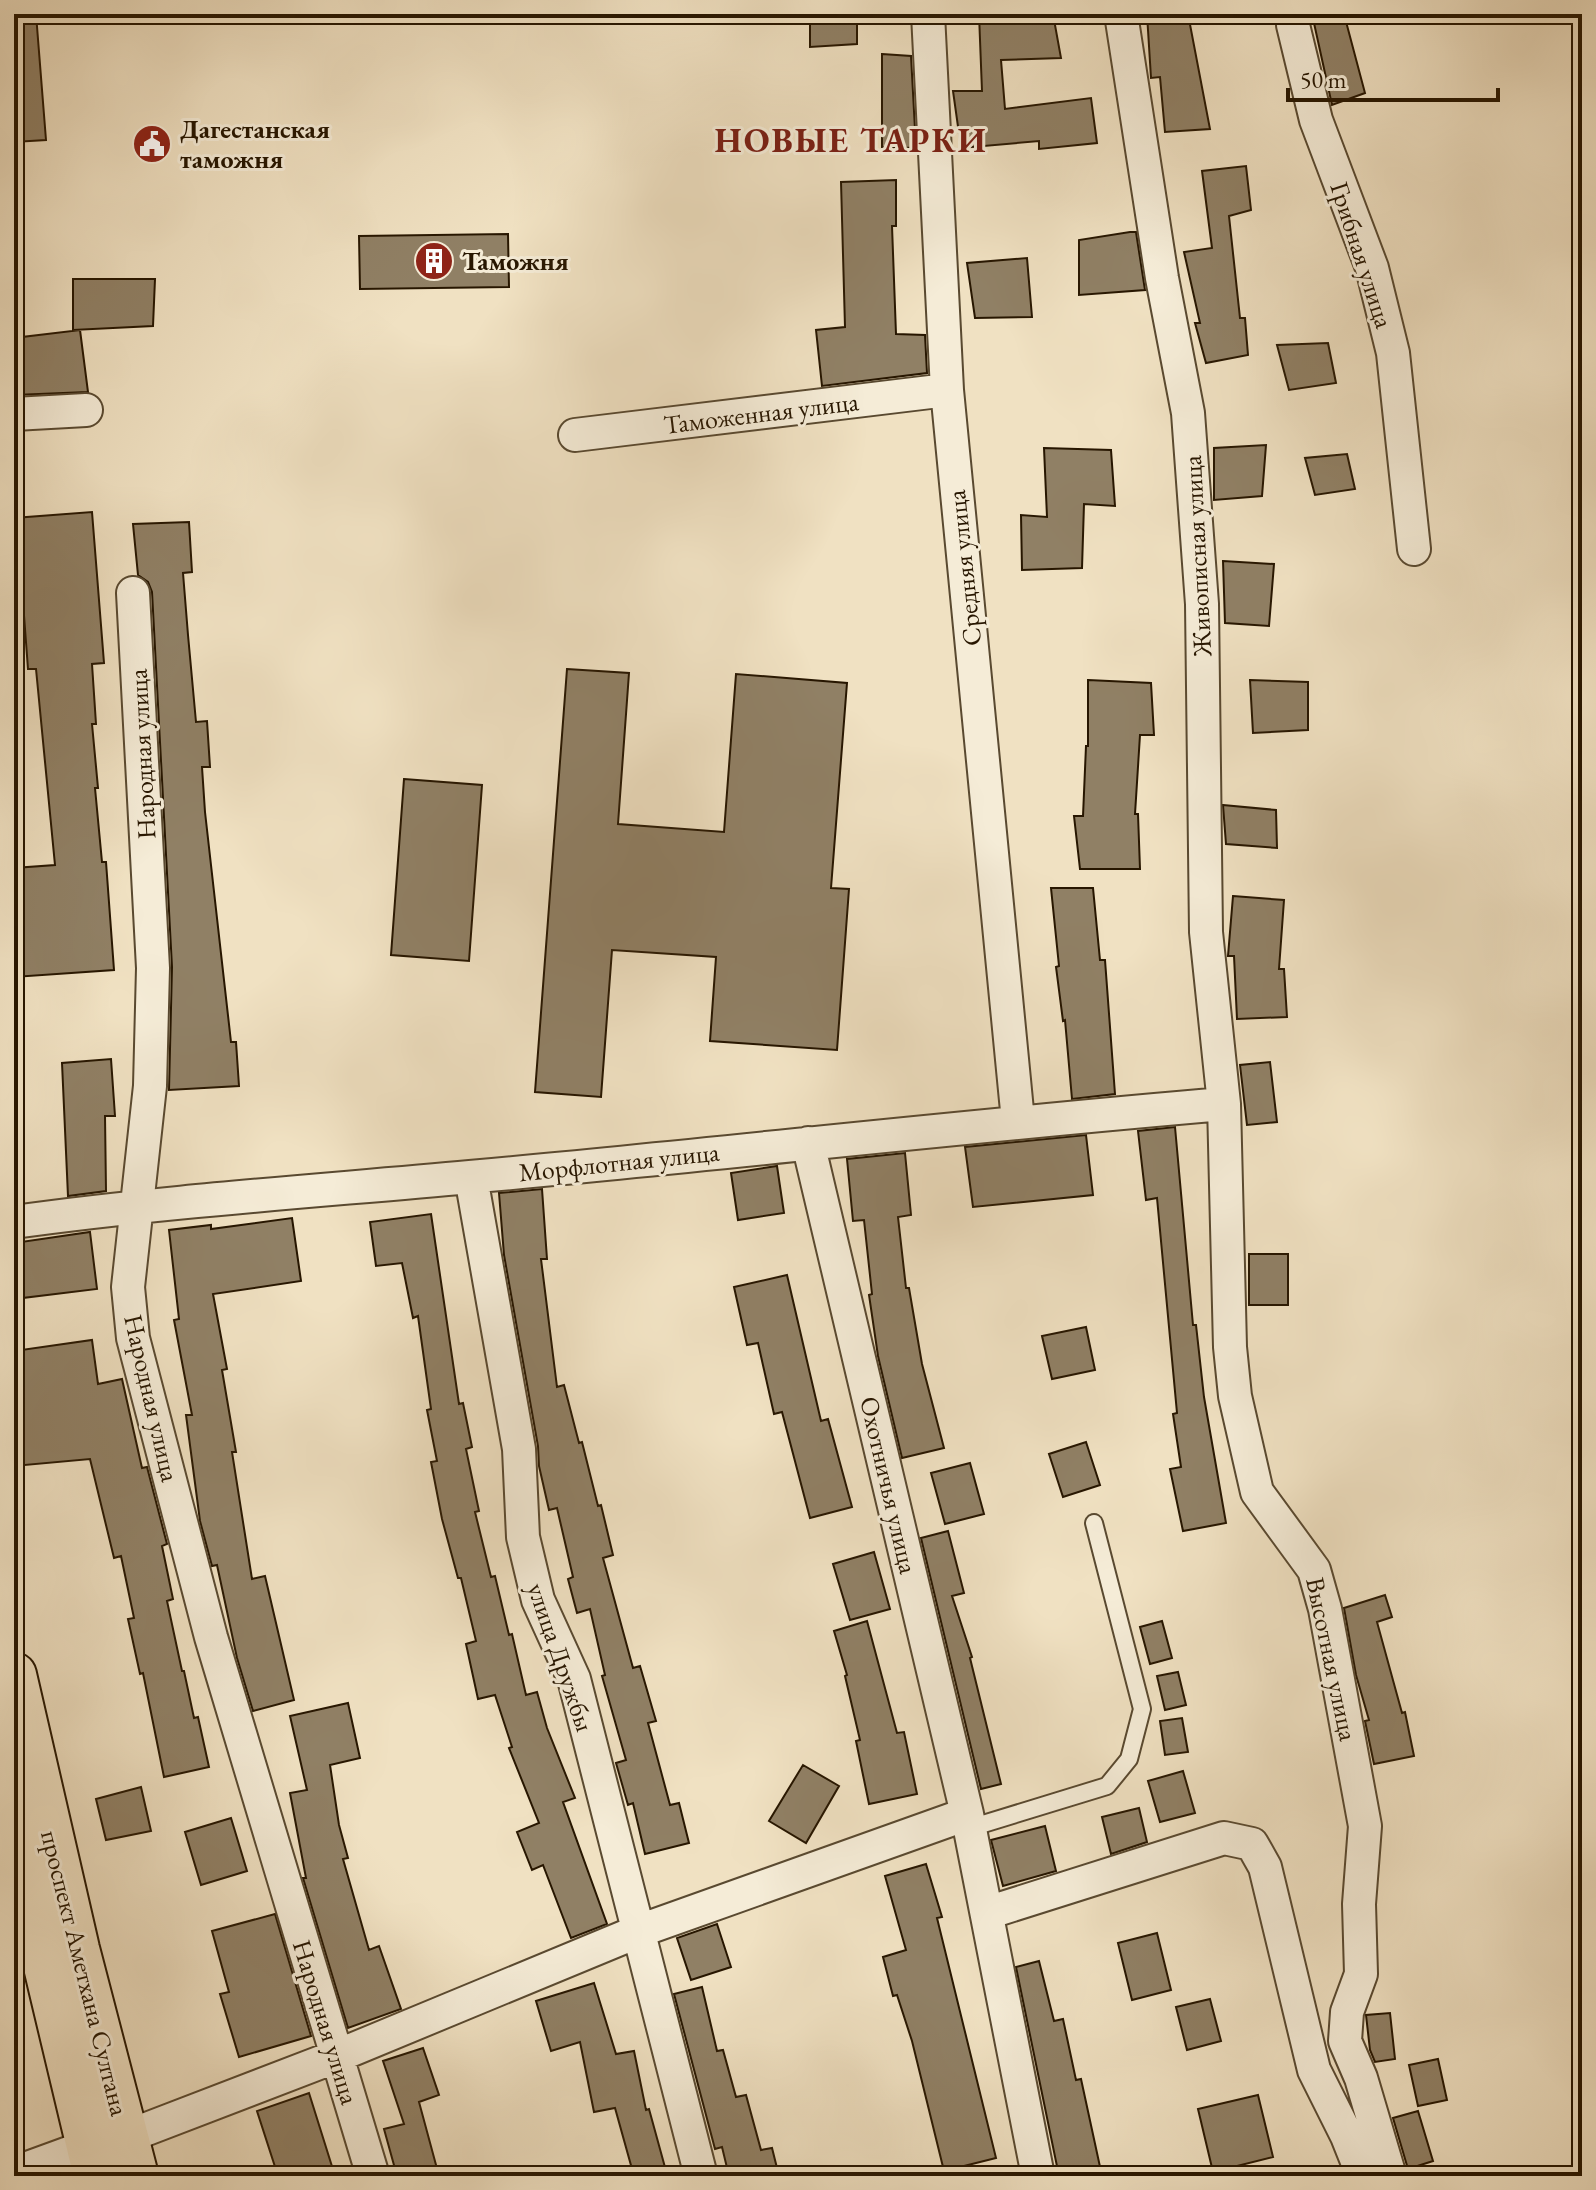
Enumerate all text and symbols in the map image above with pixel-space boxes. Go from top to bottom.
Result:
scale bar [1288,52,1498,102]
text: 50 m [1300,64,1347,95]
place label: Дагестанская таможня [180,112,330,176]
district label: НОВЫЕ ТАРКИ [714,118,988,162]
public building icon: Дагестанская таможня [131,123,173,165]
street label: Грибная улица [1322,178,1402,333]
building icon: Таможня [413,240,455,282]
place label: Таможня [462,244,569,278]
street label: Таможенная улица [661,384,861,442]
street label: Живописная улица [1175,454,1219,659]
street label: Средняя улица [939,488,989,648]
street label: Народная улица [121,667,163,840]
street label: Морфлотная улица [517,1135,722,1189]
street label: Народная улица [116,1311,188,1485]
street label: Охотничья улица [852,1393,926,1578]
street label: Высотная улица [1298,1574,1366,1744]
street label: улица Дружбы [520,1578,602,1736]
street label: проспект Аметхана Султана [33,1827,137,2120]
street label: Народная улица [285,1936,367,2109]

